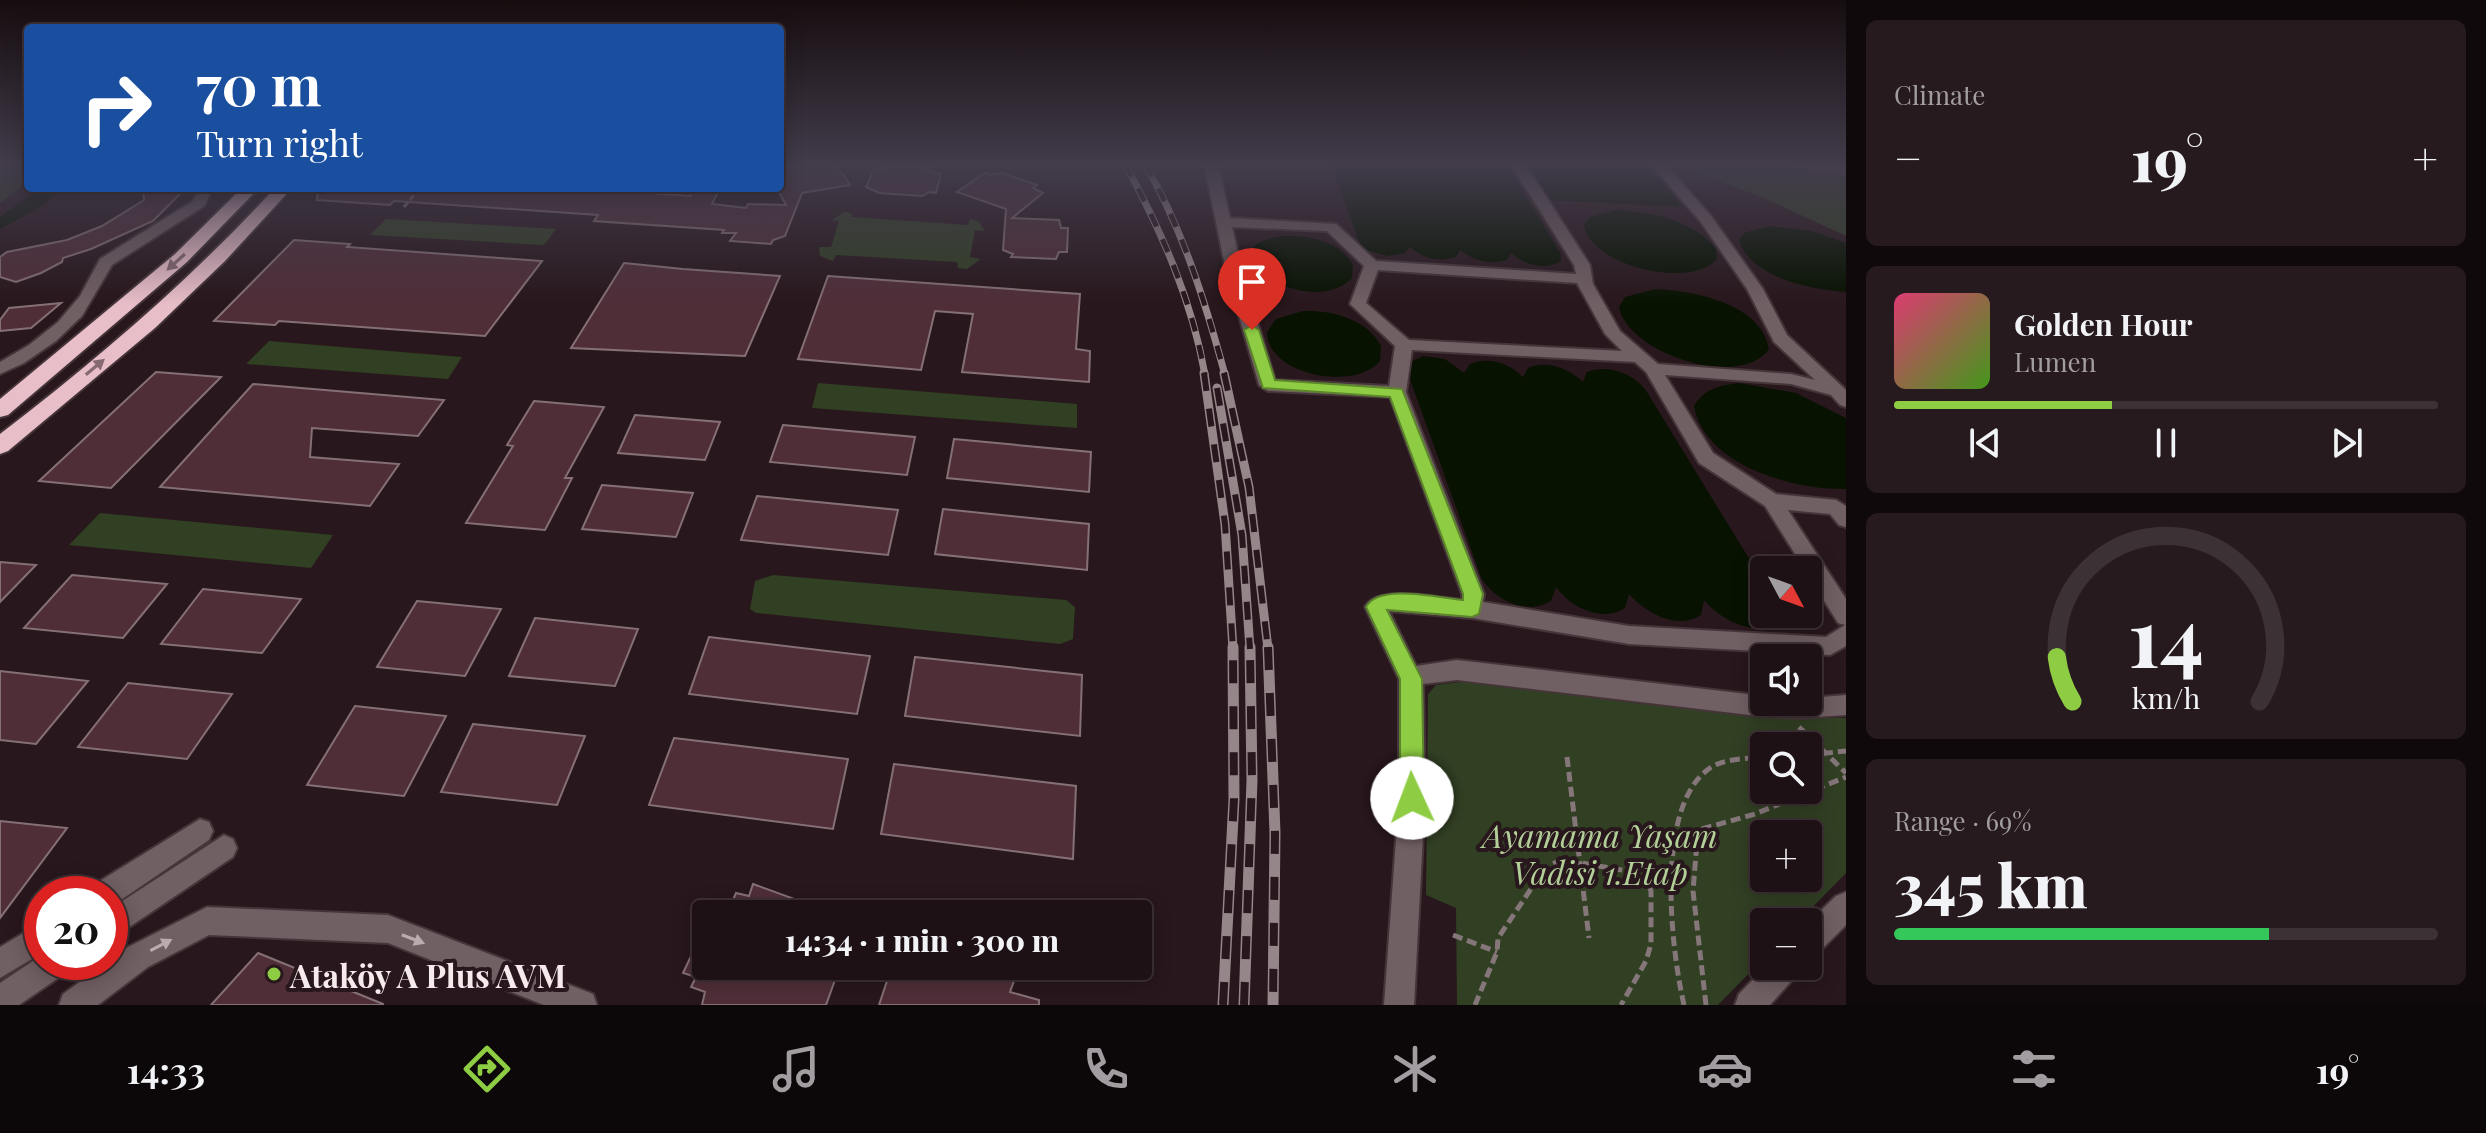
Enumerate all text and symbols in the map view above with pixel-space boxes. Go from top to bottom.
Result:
text: 70 m [196,46,321,121]
icon: right [64,56,168,160]
text: Climate [1894,77,1985,112]
text: 19° [2131,117,2204,197]
text: Turn right [196,118,363,166]
text: − [1894,127,1922,186]
text: + [2412,127,2438,186]
pin [1218,248,1286,330]
one-way arrow [166,253,186,270]
icon: arrive [1230,260,1274,304]
text: Golden Hour [2014,304,2193,344]
text: Lumen [2014,344,2096,379]
one-way arrow [85,359,105,376]
icon: previous [1963,421,2007,465]
icon: pause [2144,421,2188,465]
icon: next [2325,421,2369,465]
north arrow [1750,556,1822,628]
map controls [1750,556,1822,980]
text: 14 [2128,577,2204,688]
button: sound [1750,644,1822,716]
text: km/h [2132,678,2200,716]
button: search [1750,732,1822,804]
position arrow [1370,756,1454,840]
text: Range · 69% [1894,803,2031,838]
park label: Ayamama Yaşam Vadisi 1.Etap [1479,813,1718,893]
button: + [1750,820,1822,892]
text: 345 km [1894,843,2088,923]
speed limit sign: 20 [24,876,128,980]
button: − [1750,908,1822,980]
text: 14:34 · 1 min · 300 m [785,920,1059,960]
one-way arrow [401,933,425,946]
one-way arrow [149,939,172,952]
place label: Ataköy A Plus AVM [289,953,566,996]
marker: Ataköy A Plus AVM [265,965,283,983]
icon: directions [459,1041,515,1097]
icon: music [768,1041,824,1097]
icon: phone [1078,1041,1134,1097]
icon: climate [1387,1041,1443,1097]
icon: car [1697,1041,1753,1097]
icon: filters [2006,1041,2062,1097]
text: 14:33 [127,1045,205,1093]
text: 19° [2316,1045,2359,1093]

